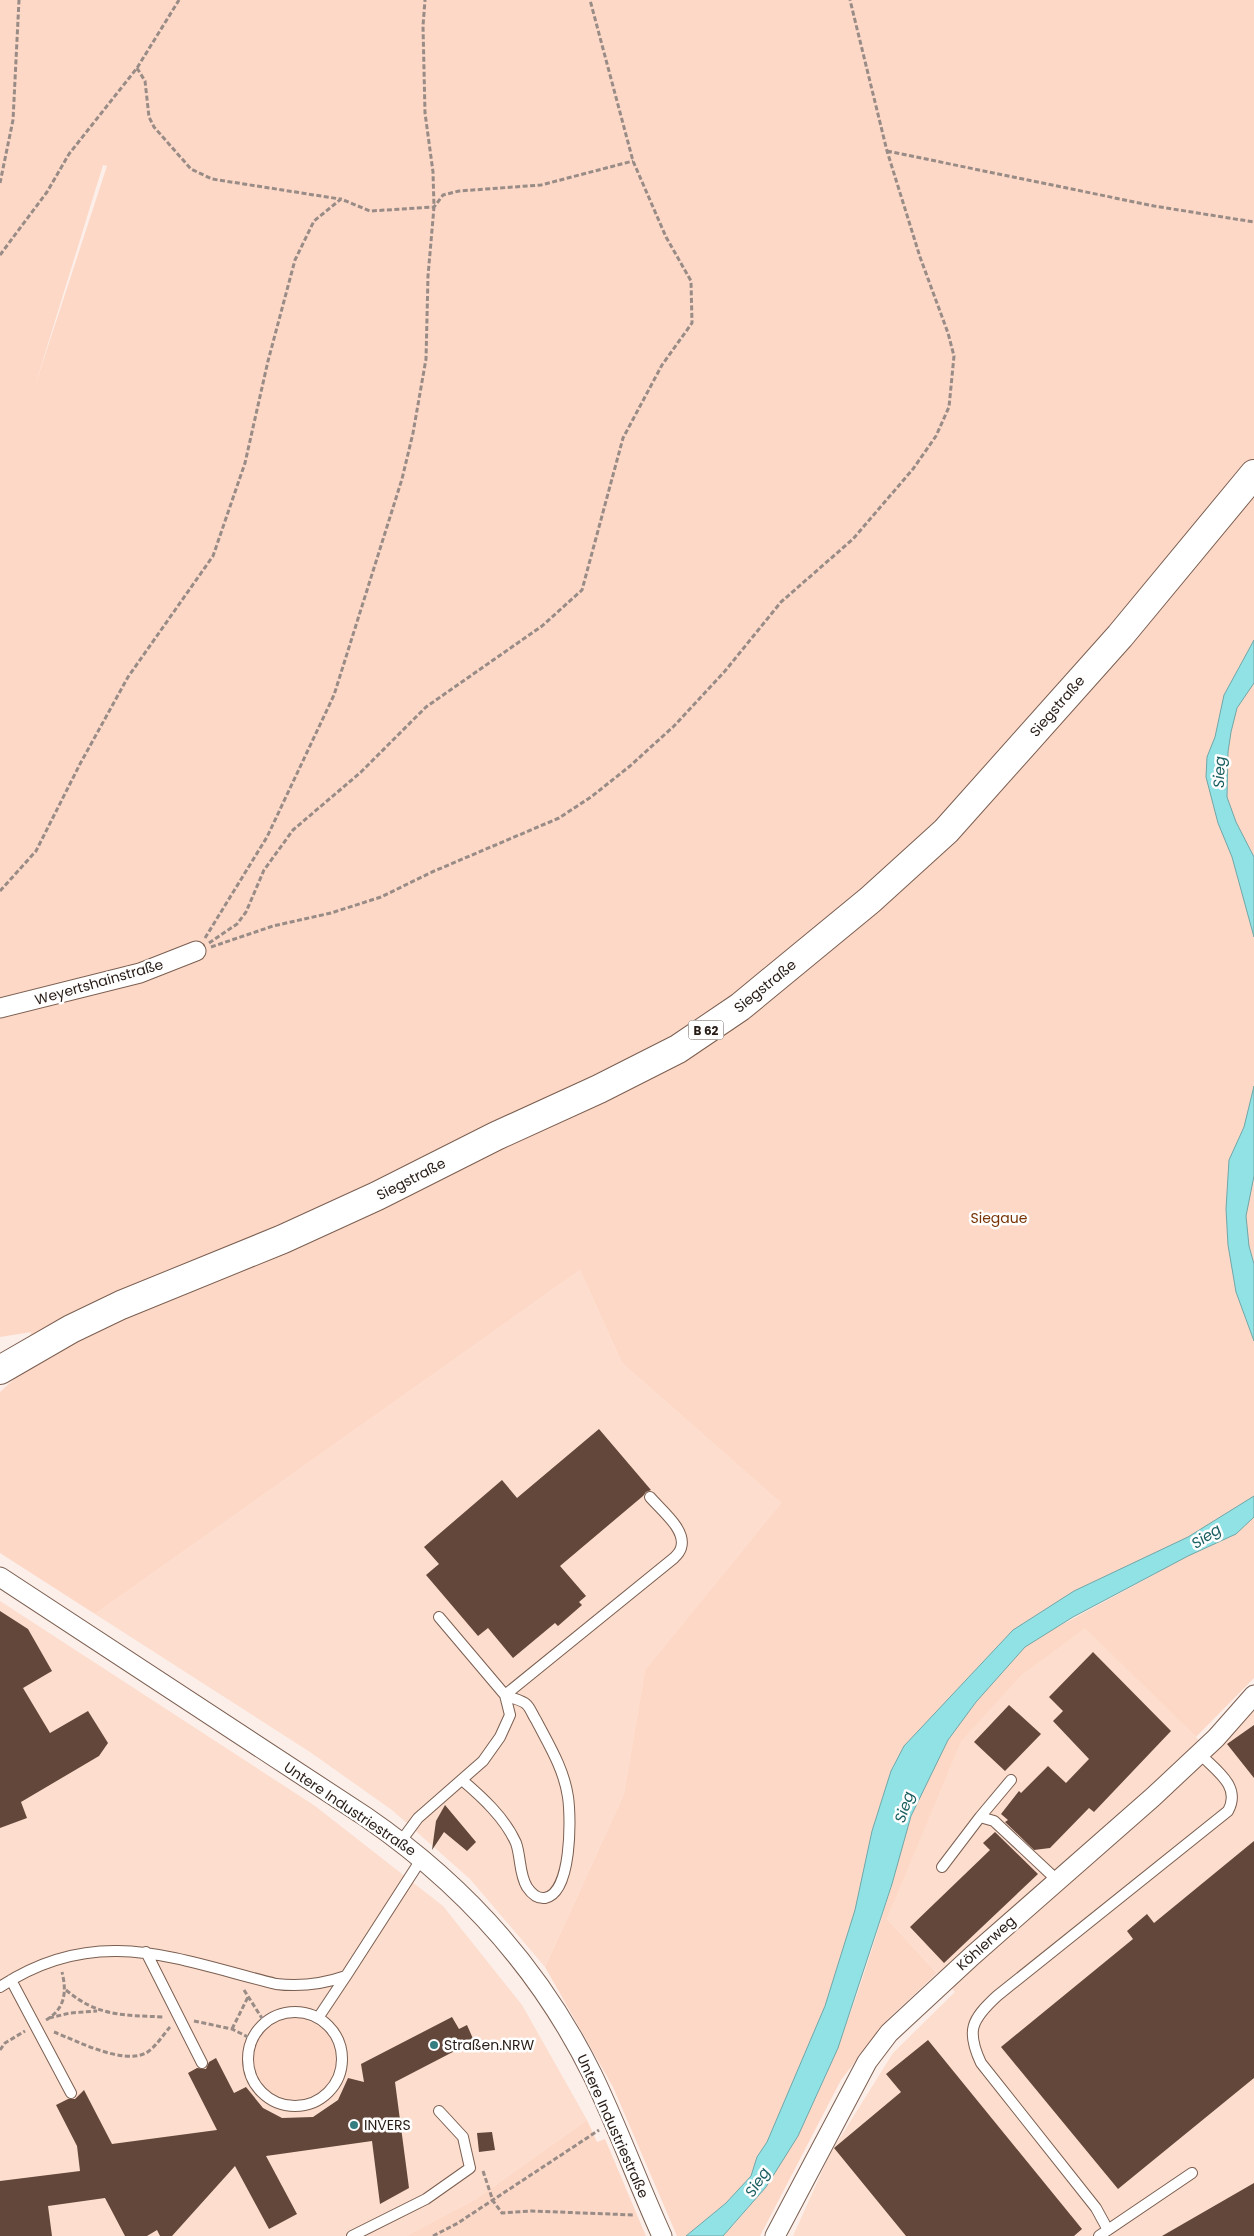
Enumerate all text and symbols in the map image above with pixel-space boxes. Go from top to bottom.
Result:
street label: Siegstraße [1025,671,1089,741]
water label: Sieg [1208,756,1230,788]
street label: Weyertshainstraße [32,954,166,1010]
street label: Siegstraße [730,954,801,1017]
road number: B 62 [688,1020,724,1040]
street label: Siegstraße [373,1153,449,1205]
park label: Siegaue [971,1208,1028,1228]
water label: Sieg [1187,1519,1225,1553]
street label: Untere Industriestraße [280,1757,420,1861]
water label: Sieg [889,1789,919,1825]
street label: Köhlerweg [952,1911,1020,1975]
place label: Straßen.NRW [444,2035,534,2055]
marker: Straßen.NRW [428,2039,440,2051]
street label: Untere Industriestraße [572,2051,654,2201]
place label: INVERS [364,2115,411,2135]
marker: INVERS [348,2119,360,2131]
water label: Sieg [740,2163,774,2201]

